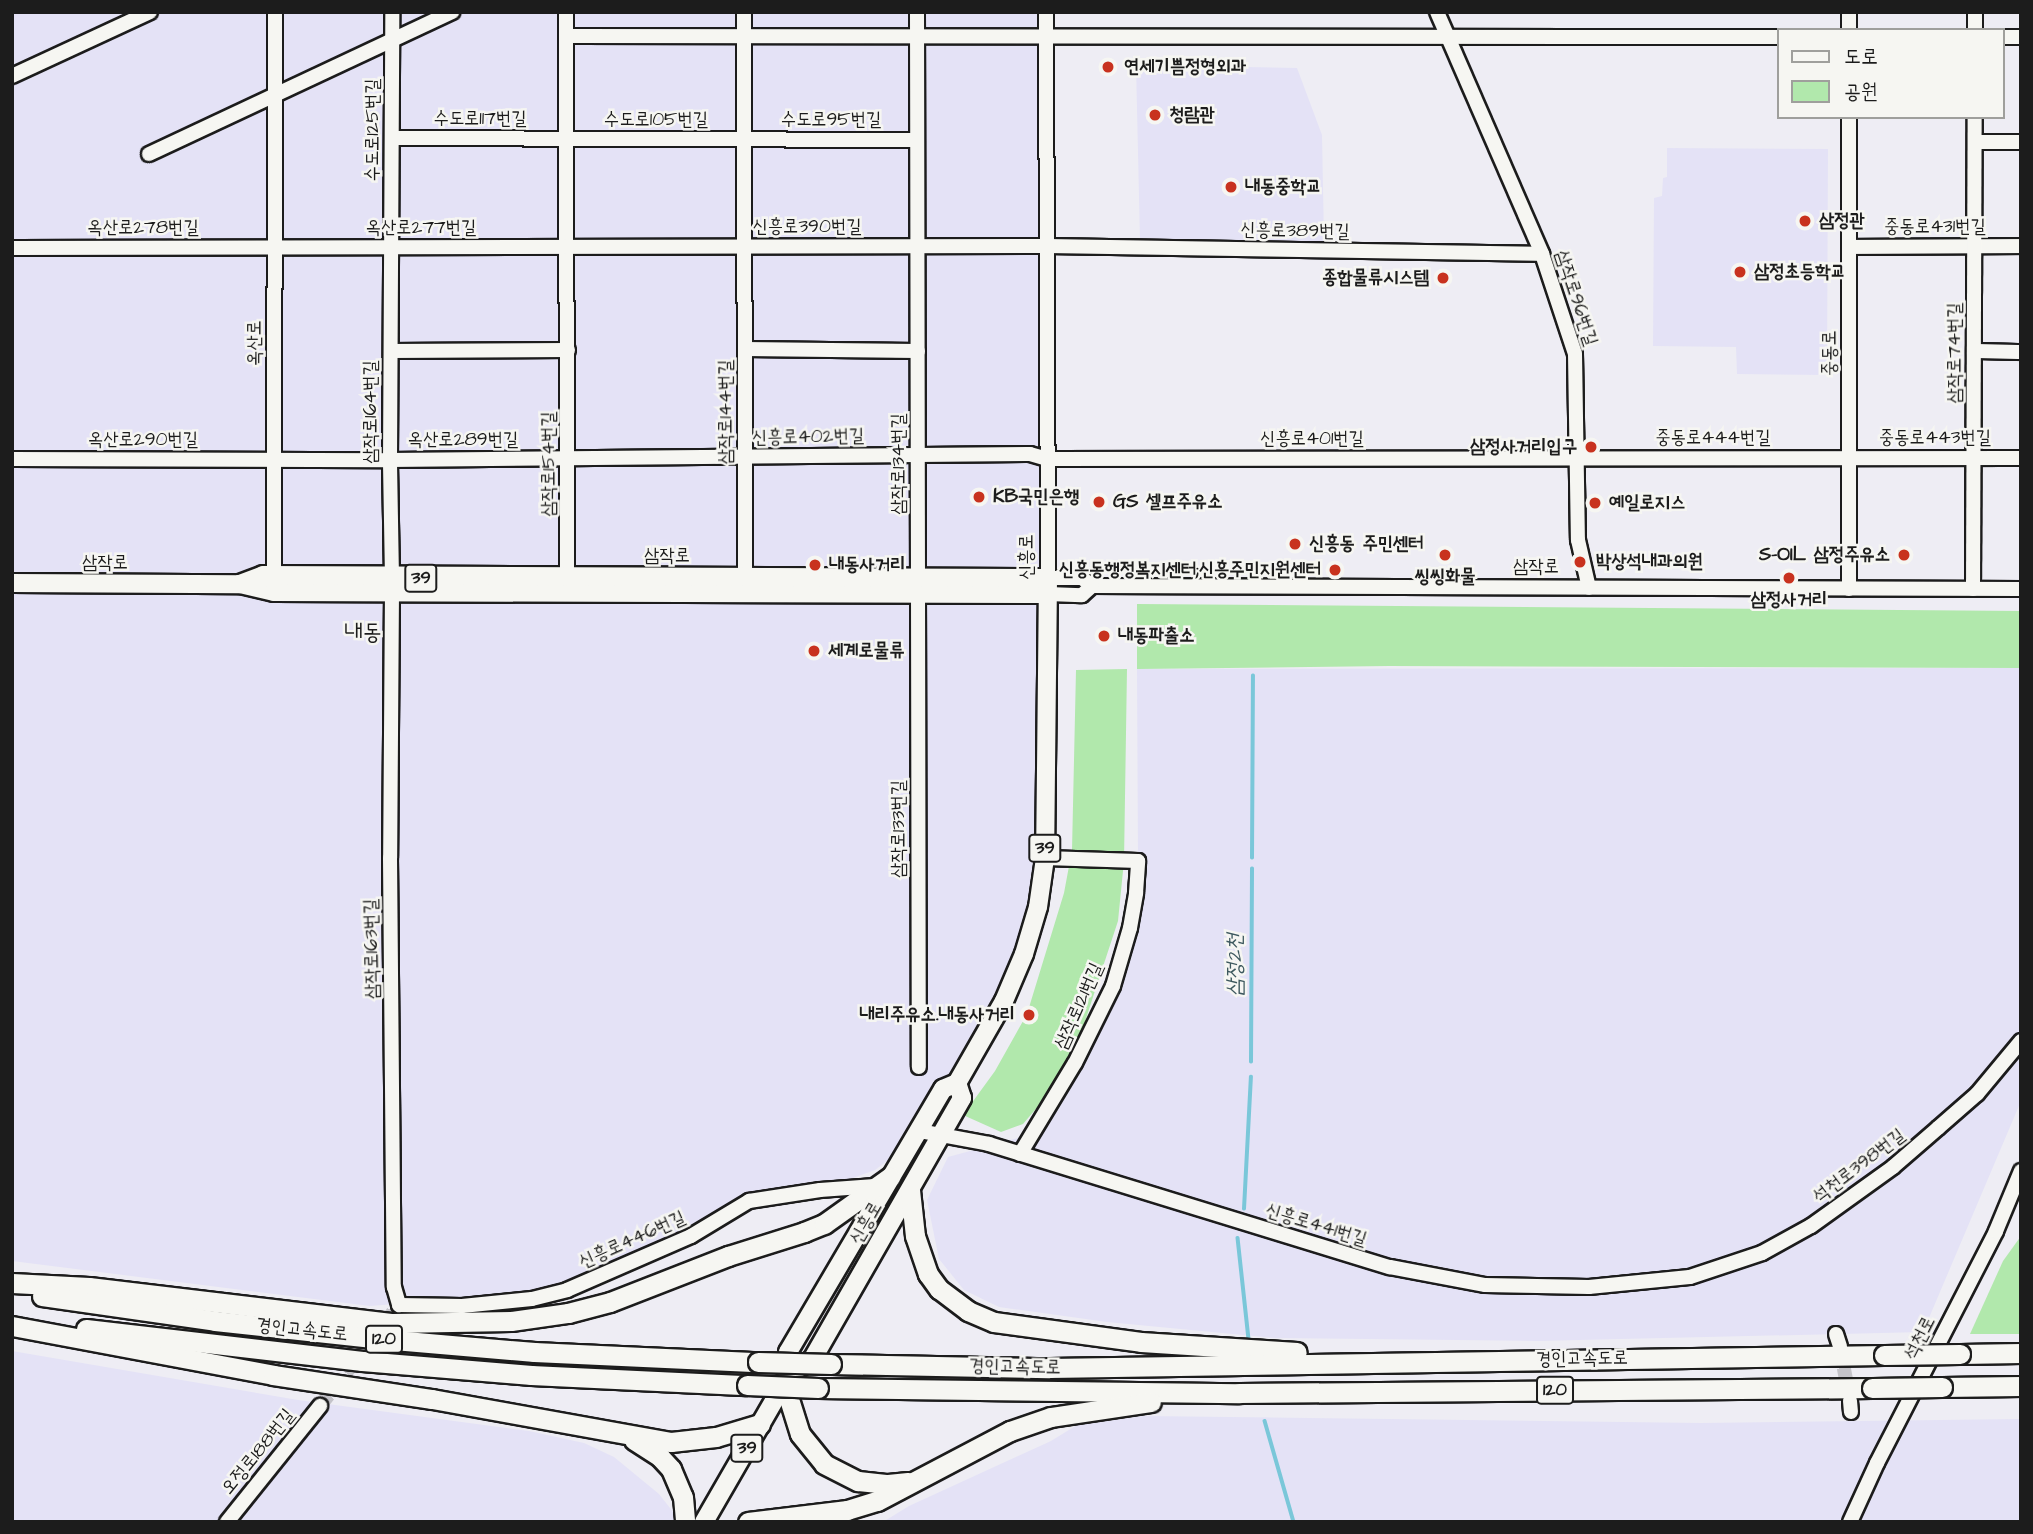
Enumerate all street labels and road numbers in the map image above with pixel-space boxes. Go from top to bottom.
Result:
street label: 수도로125번길 [362,78,384,182]
street label: 수도로117번길 [434,108,526,130]
street label: 수도로105번길 [604,109,708,131]
street label: 수도로95번길 [781,109,881,131]
street label: 신흥로390번길 [753,216,861,238]
street label: 중동로431번길 [1884,216,1986,238]
street label: 옥산로278번길 [87,217,199,239]
street label: 옥산로277번길 [366,217,476,239]
street label: 신흥로389번길 [1240,219,1350,243]
street label: 삼작로96번길 [1550,247,1602,349]
street label: 삼작로74번길 [1944,302,1966,404]
street label: 옥산로 [244,320,266,366]
street label: 중동로 [1819,330,1841,376]
street label: 삼작로164번길 [360,360,382,464]
street label: 삼작로144번길 [715,360,737,464]
street label: 삼작로154번길 [538,411,560,517]
street label: 삼작로134번길 [888,413,910,515]
street label: 신흥로402번길 [752,425,864,449]
street label: 중동로444번길 [1655,427,1771,449]
street label: 중동로443번길 [1879,427,1991,449]
street label: 신흥로401번길 [1260,428,1364,450]
street label: 옥산로290번길 [88,429,198,451]
street label: 옥산로289번길 [408,429,518,451]
street label: 신흥로 [1016,534,1038,580]
street label: 삼작로 [644,545,690,567]
street label: 삼작로 [82,552,128,574]
street label: 삼작로 [1513,556,1559,578]
road number: 39 [404,564,438,592]
street label: 삼작로133번길 [888,780,910,878]
road number: 39 [1028,834,1062,862]
street label: 삼작로163번길 [360,899,384,999]
street label: 삼작로121번길 [1050,959,1108,1053]
street label: 석천로398번길 [1809,1124,1909,1208]
street label: 신흥로 [845,1197,887,1249]
street label: 신흥로441번길 [1263,1199,1369,1251]
street label: 신흥로446번길 [575,1206,689,1274]
street label: 석천로 [1899,1312,1941,1364]
street label: 경인고속도로 [255,1314,349,1346]
road number: 120 [365,1324,403,1354]
street label: 경인고속도로 [1536,1347,1628,1371]
street label: 경인고속도로 [969,1355,1061,1379]
road number: 120 [1536,1376,1574,1405]
street label: 오정로188번길 [217,1405,299,1499]
road number: 39 [730,1434,764,1462]

